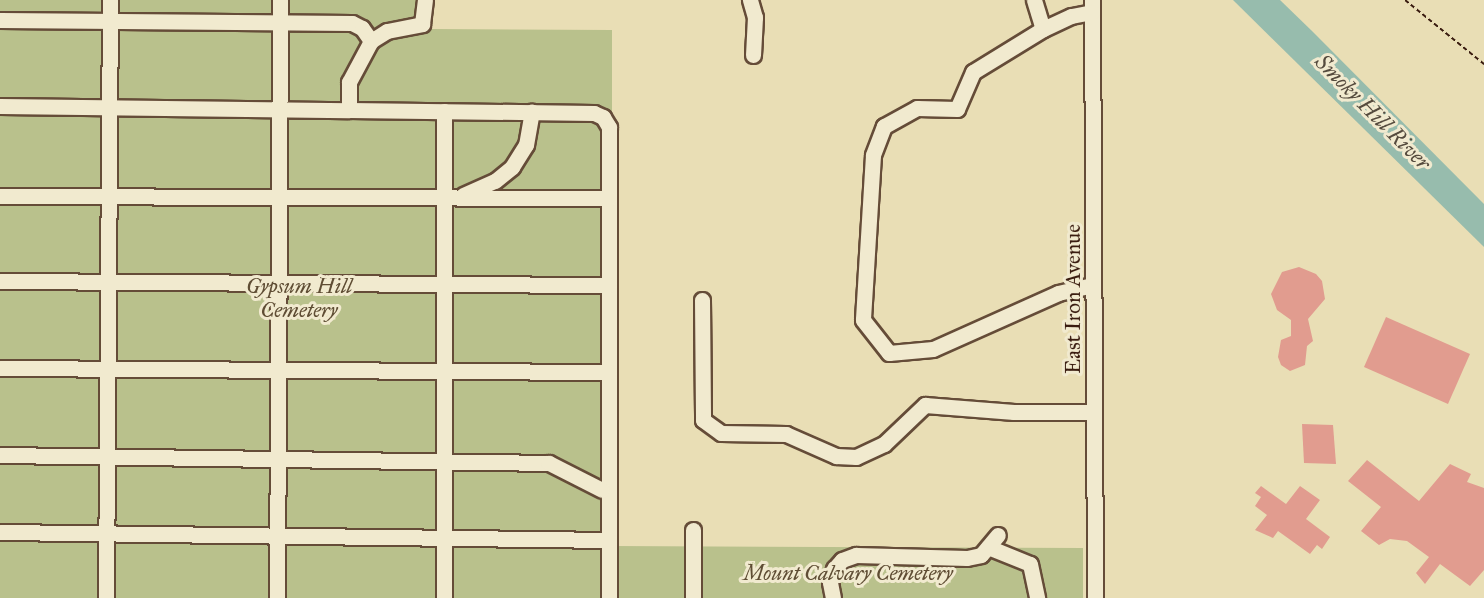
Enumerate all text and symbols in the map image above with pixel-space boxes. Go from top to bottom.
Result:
water label: Smoky Hill River [1310,49,1436,175]
street label: East Iron Avenue [1060,224,1086,374]
park label: Gypsum Hill Cemetery [246,273,352,323]
park label: Mount Calvary Cemetery [743,560,953,586]

